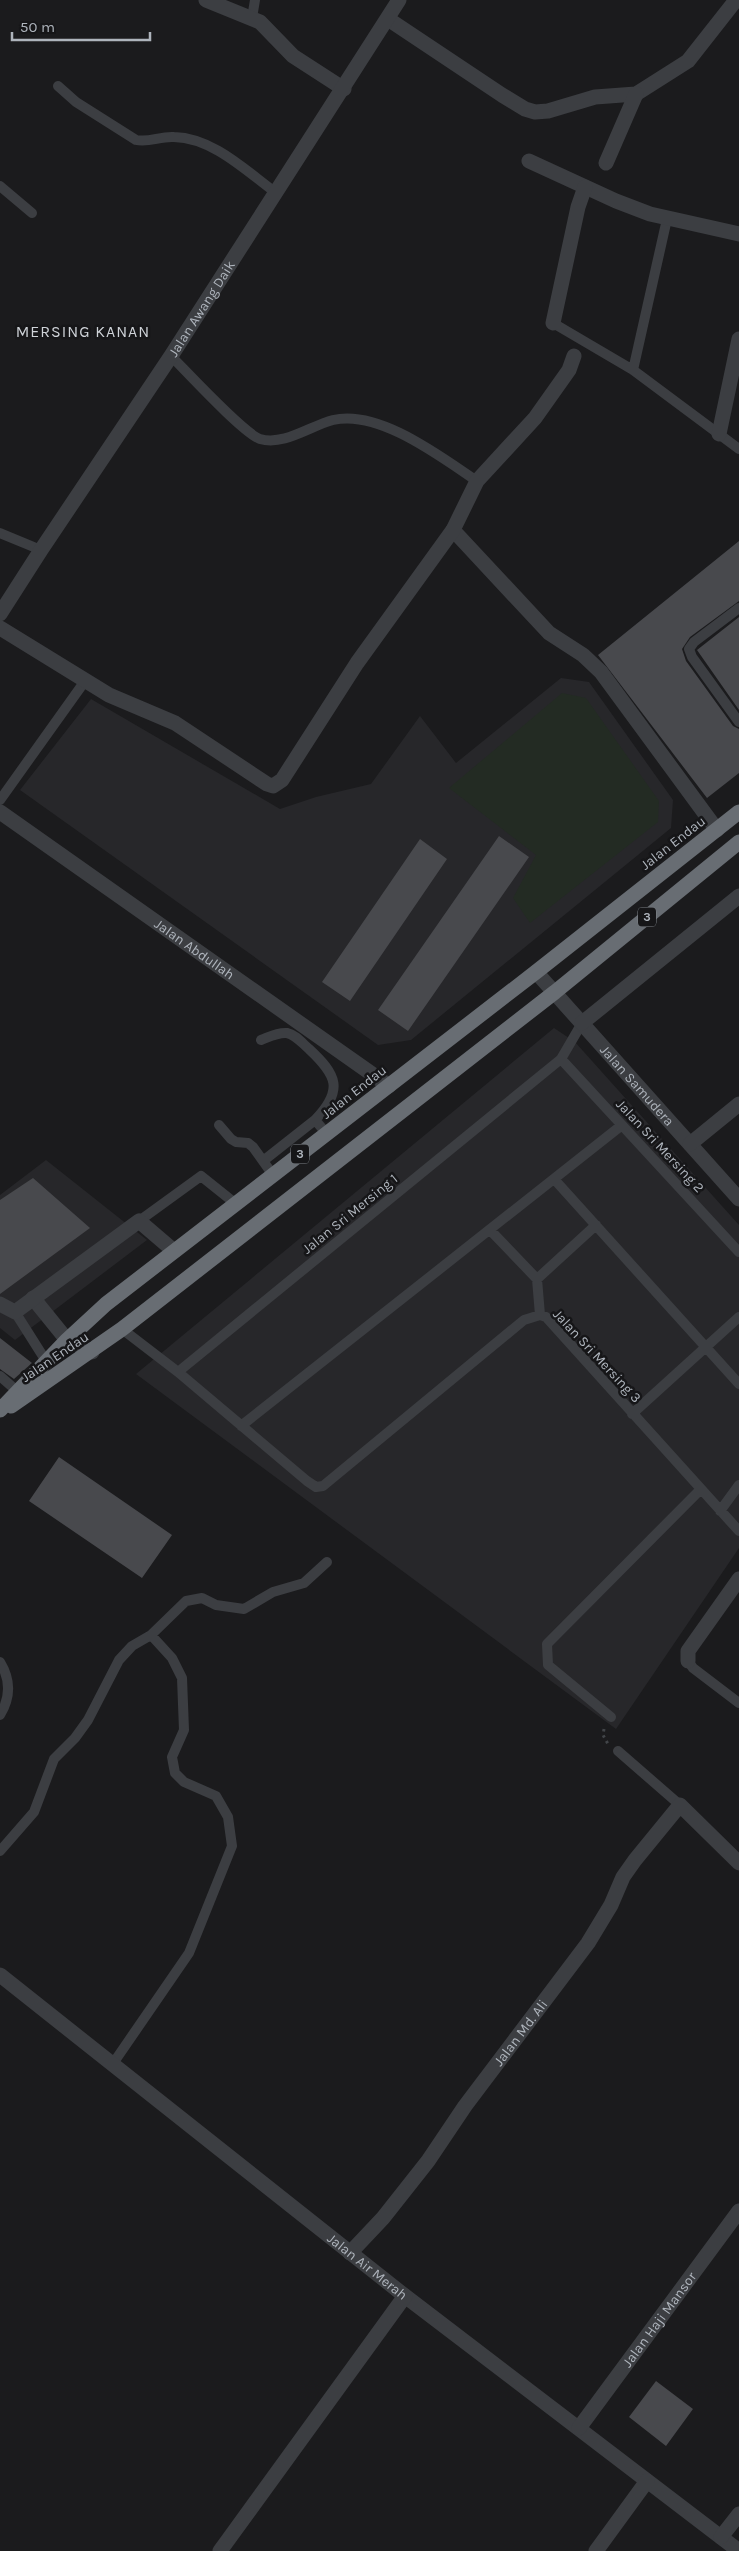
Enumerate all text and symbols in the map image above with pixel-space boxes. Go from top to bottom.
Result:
scale bar [12,10,150,42]
text: 50 m [20,18,55,36]
street label: Jalan Awang Daik [164,257,239,360]
district label: MERSING KANAN [16,322,150,341]
street label: Jalan Endau [637,812,709,874]
road number: 3 [638,908,656,926]
street label: Jalan Abdullah [151,915,238,983]
street label: Jalan Samudera [597,1041,678,1129]
street label: Jalan Endau [318,1061,390,1123]
street label: Jalan Sri Mersing 2 [612,1096,708,1196]
road number: 3 [291,1144,309,1164]
street label: Jalan Sri Mersing 1 [299,1170,401,1258]
street label: Jalan Sri Mersing 3 [549,1306,645,1406]
street label: Jalan Endau [18,1328,92,1386]
street label: Jalan Md. Ali [490,1996,551,2069]
street label: Jalan Air Merah [324,2229,411,2303]
street label: Jalan Haji Mansor [618,2268,700,2370]

